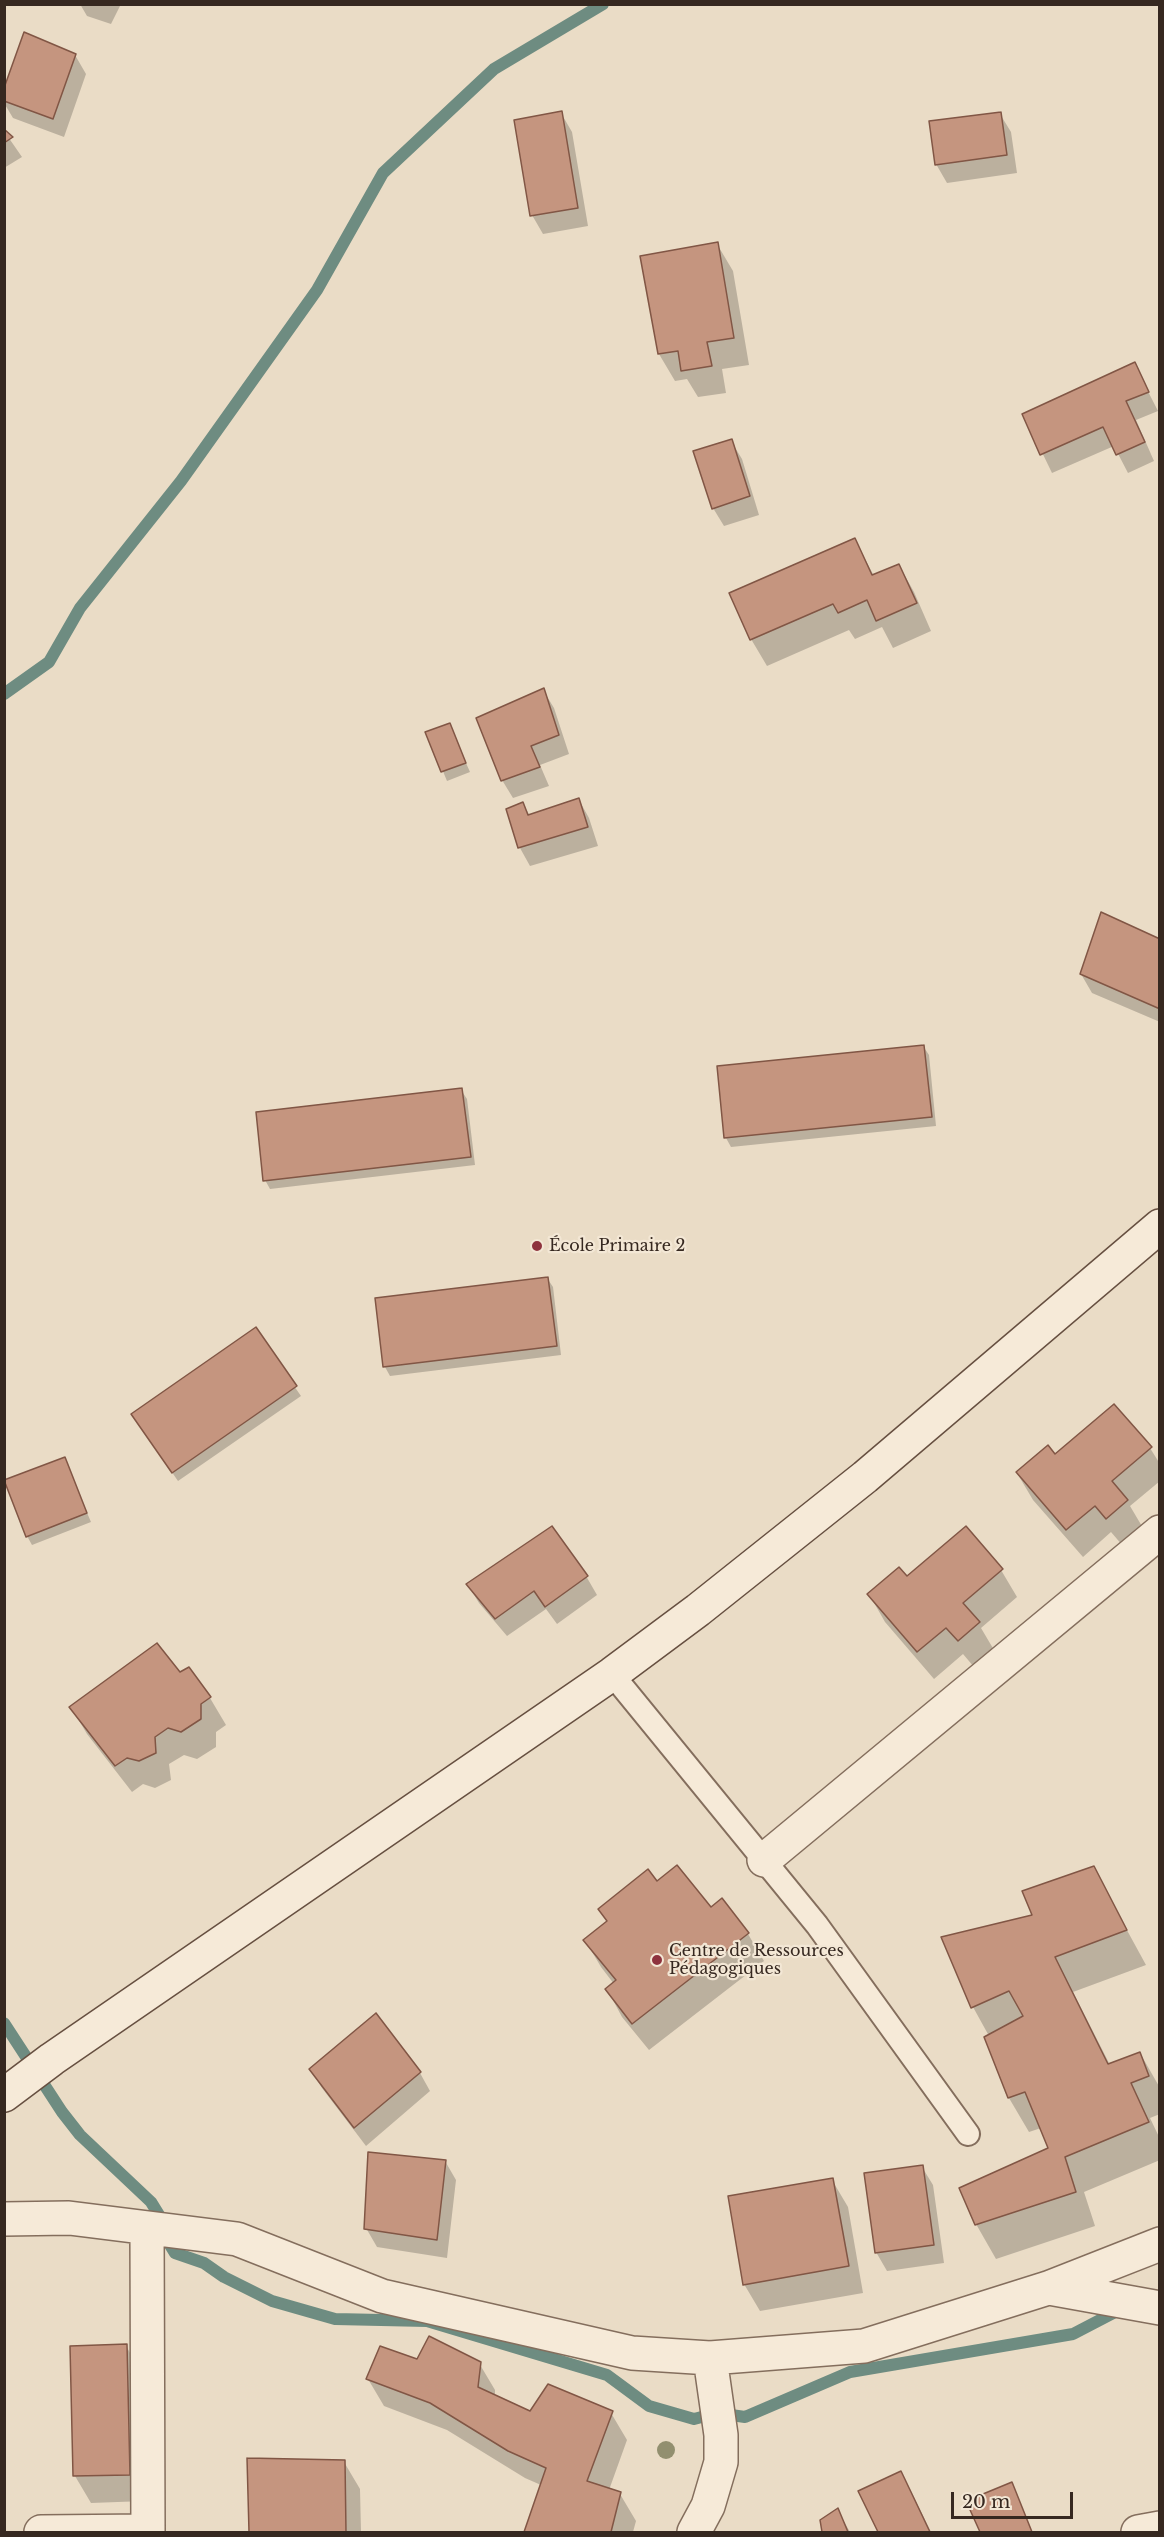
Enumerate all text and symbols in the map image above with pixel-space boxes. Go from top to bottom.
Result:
place label: École Primaire 2 [549,1236,685,1256]
marker: École Primaire 2 [530,1239,544,1253]
place label: Centre de Ressources Pédagogiques [669,1941,844,1979]
marker: Centre de Ressources Pédagogiques [650,1953,664,1967]
scale bar [954,2480,1076,2518]
text: 20 m [962,2491,1010,2513]

